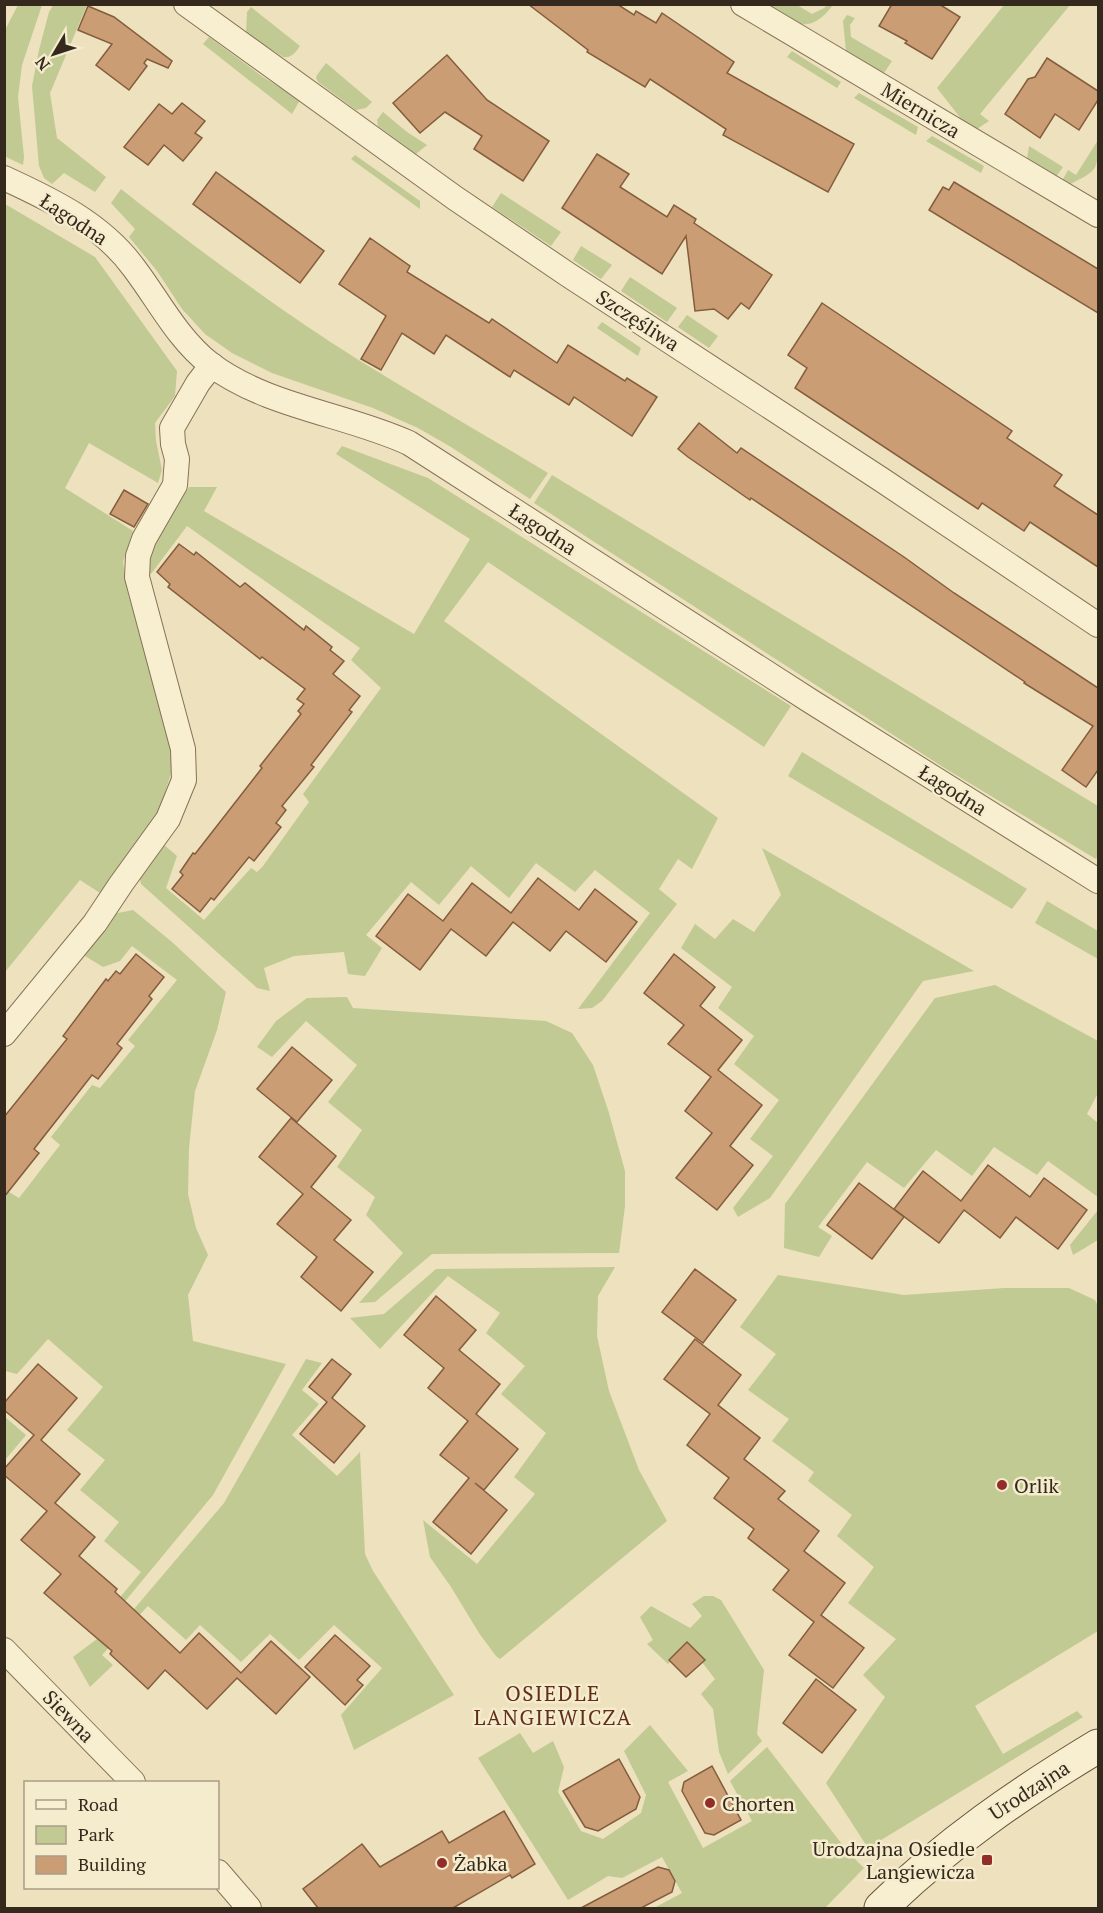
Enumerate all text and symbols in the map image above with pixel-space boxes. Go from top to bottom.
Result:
north arrow [24,24,84,84]
text: N [30,52,55,75]
street label: Miernicza [876,76,966,144]
street label: Łagodna [35,187,113,251]
street label: Szczęśliwa [591,283,685,357]
street label: Łagodna [504,497,582,561]
street label: Łagodna [914,758,992,822]
place label: Orlik [1014,1472,1060,1499]
marker: Orlik [995,1478,1009,1492]
district label: OSIEDLE LANGIEWICZA [474,1679,632,1731]
street label: Siewna [37,1684,101,1748]
street label: Urodzajna [984,1754,1074,1826]
legend [24,1781,219,1889]
place label: Chorten [722,1790,795,1817]
text: Road [78,1792,118,1816]
marker: Chorten [703,1796,717,1810]
text: Park [78,1822,115,1846]
place label: Urodzajna Osiedle Langiewicza [813,1835,975,1885]
place label: Żabka [454,1850,508,1877]
text: Building [78,1852,146,1876]
marker: Urodzajna Osiedle Langiewicza [980,1853,994,1867]
marker: Żabka [435,1856,449,1870]

